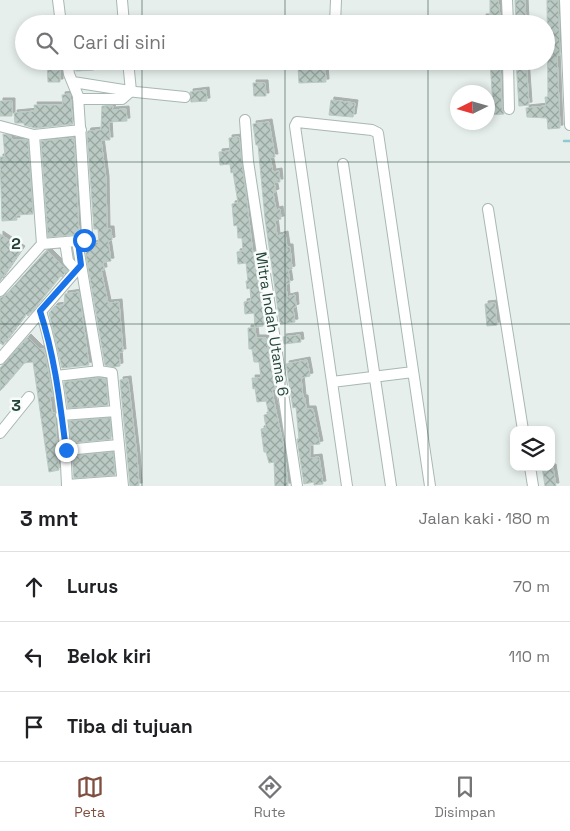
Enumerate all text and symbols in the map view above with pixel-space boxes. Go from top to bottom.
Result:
search box [15,15,555,70]
icon: search [33,29,61,57]
text: Cari di sini [73,30,166,55]
north arrow [450,85,495,130]
route start [73,229,96,252]
text: 2 [11,233,21,254]
street label: Mitra Indah Utama 6 [252,251,293,397]
text: 3 [11,395,21,416]
map controls [510,426,555,471]
button: layers [510,426,555,471]
route end [55,439,78,462]
text: 3 mnt [20,505,78,532]
text: Jalan kaki · 180 m [419,508,550,529]
icon: ahead [20,573,48,601]
text: Lurus [67,574,118,599]
text: 70 m [513,576,550,597]
icon: left [20,643,48,671]
text: Belok kiri [67,644,151,669]
text: 110 m [508,646,550,667]
icon: arrive [20,713,48,741]
text: Tiba di tujuan [67,714,193,739]
tab: Peta [74,773,105,821]
tab: Rute [254,773,286,821]
tab: Disimpan [434,773,496,821]

